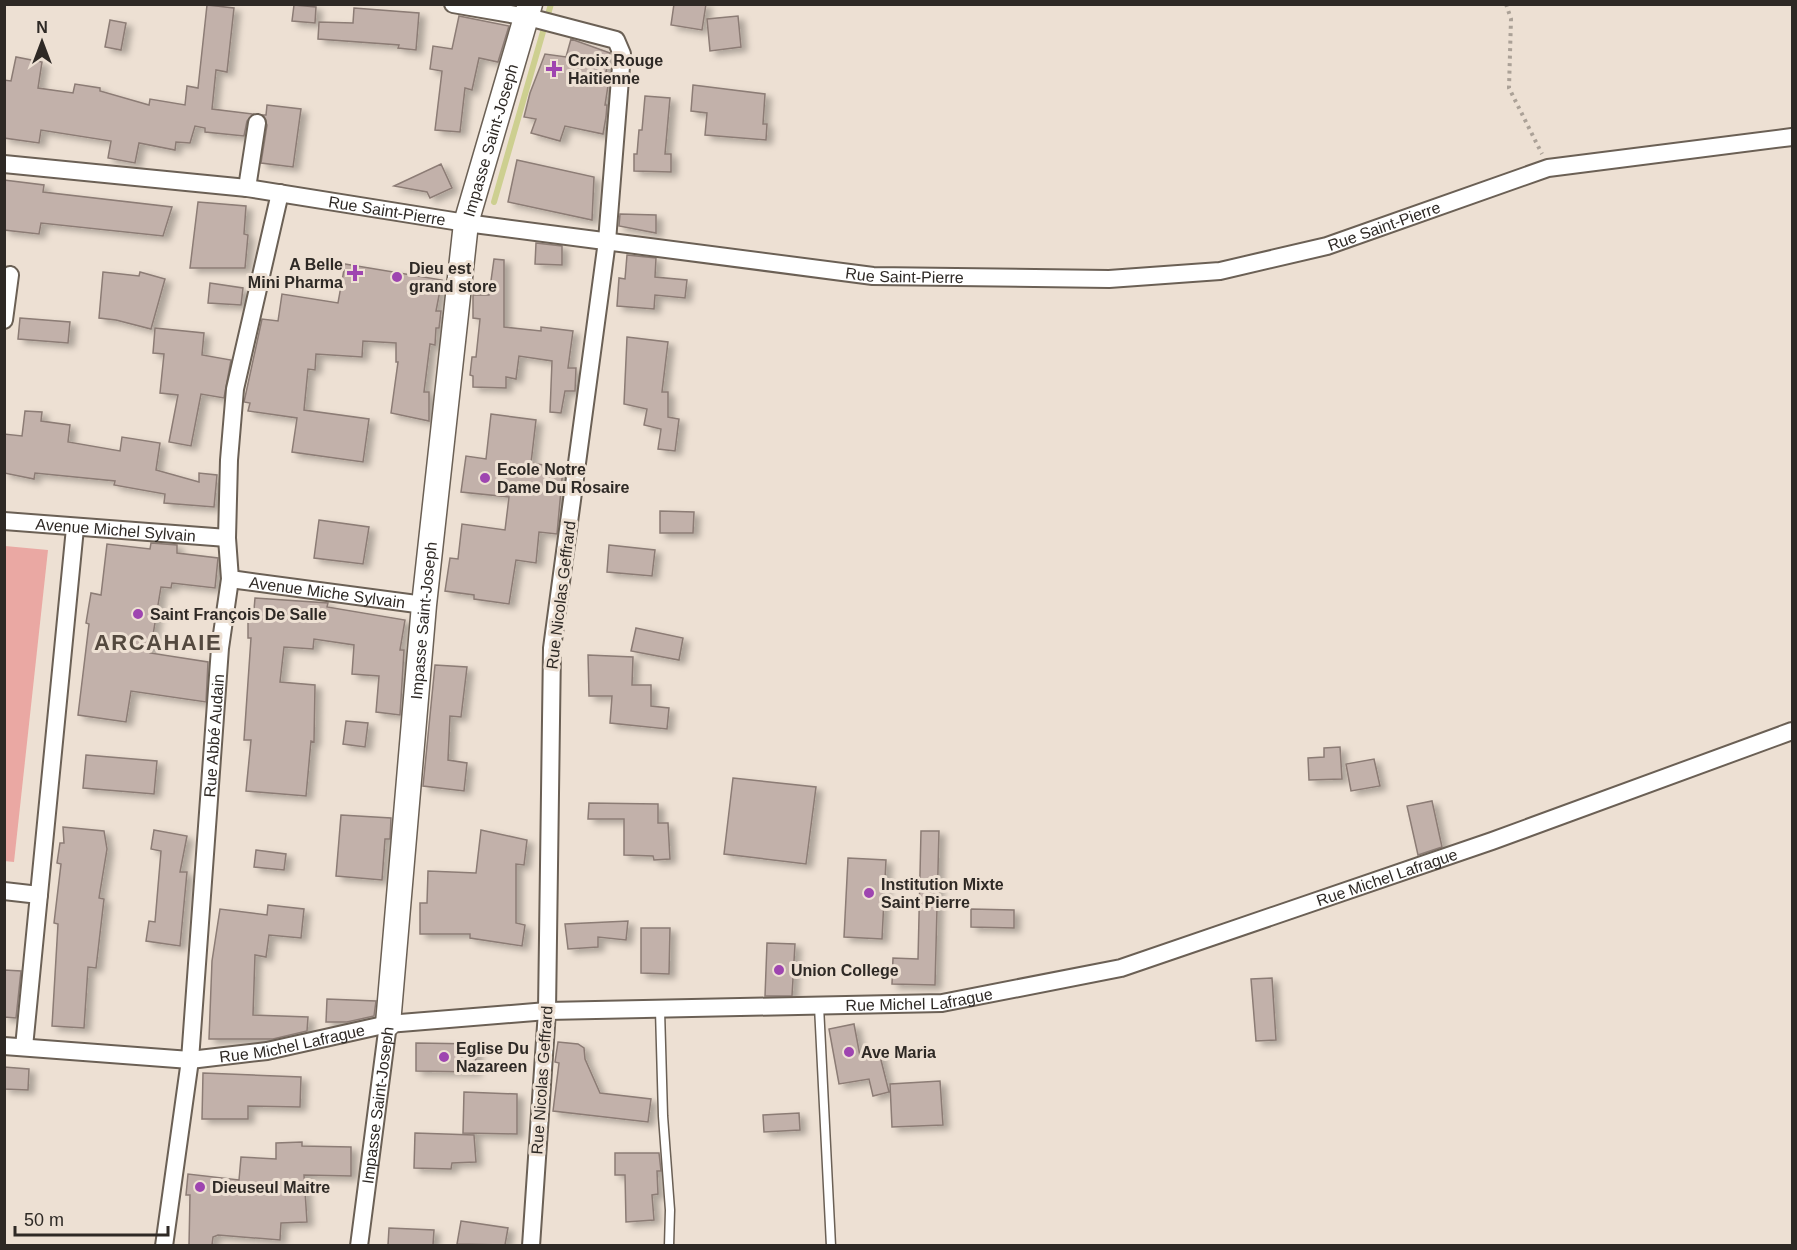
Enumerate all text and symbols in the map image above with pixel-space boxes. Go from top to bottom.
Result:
north arrow [12,12,72,72]
text: N [36,19,48,36]
place label: Croix Rouge Haitienne [568,52,663,87]
marker: Croix Rouge Haitienne [545,60,563,78]
street label: Impasse Saint-Joseph [460,62,521,219]
street label: Rue Saint-Pierre [327,193,447,228]
street label: Rue Saint-Pierre [1325,198,1443,254]
place label: A Belle Mini Pharma [248,256,343,291]
place label: Dieu est grand store [409,260,497,295]
street label: Rue Saint-Pierre [845,264,964,286]
marker: A Belle Mini Pharma [348,266,362,280]
marker: Dieu est grand store [390,270,404,284]
place label: Ecole Notre Dame Du Rosaire [497,461,630,496]
marker: Ecole Notre Dame Du Rosaire [478,471,492,485]
street label: Avenue Michel Sylvain [35,515,196,544]
street label: Rue Nicolas Geffrard [543,520,579,670]
street label: Impasse Saint-Joseph [407,541,439,700]
street label: Avenue Miche Sylvain [248,573,406,611]
place label: Saint François De Salle [150,606,327,623]
marker: Saint François De Salle [131,607,145,621]
district label: ARCAHAIE [94,630,222,655]
street label: Rue Abbé Audain [201,673,227,798]
street label: Rue Michel Lafrague [1314,845,1460,909]
place label: Institution Mixte Saint Pierre [881,876,1004,911]
marker: Institution Mixte Saint Pierre [862,886,876,900]
place label: Union College [791,962,899,979]
marker: Union College [772,963,786,977]
street label: Rue Michel Lafrague [845,985,994,1013]
street label: Rue Nicolas Geffrard [528,1005,556,1155]
street label: Rue Michel Lafrague [218,1021,366,1065]
street label: Impasse Saint-Joseph [359,1026,396,1185]
place label: Eglise Du Nazareen [456,1040,529,1075]
place label: Ave Maria [861,1044,936,1061]
marker: Ave Maria [842,1045,856,1059]
marker: Eglise Du Nazareen [437,1050,451,1064]
place label: Dieuseul Maitre [212,1179,330,1196]
marker: Dieuseul Maitre [193,1180,207,1194]
scale bar [15,1199,168,1237]
text: 50 m [24,1210,64,1230]

